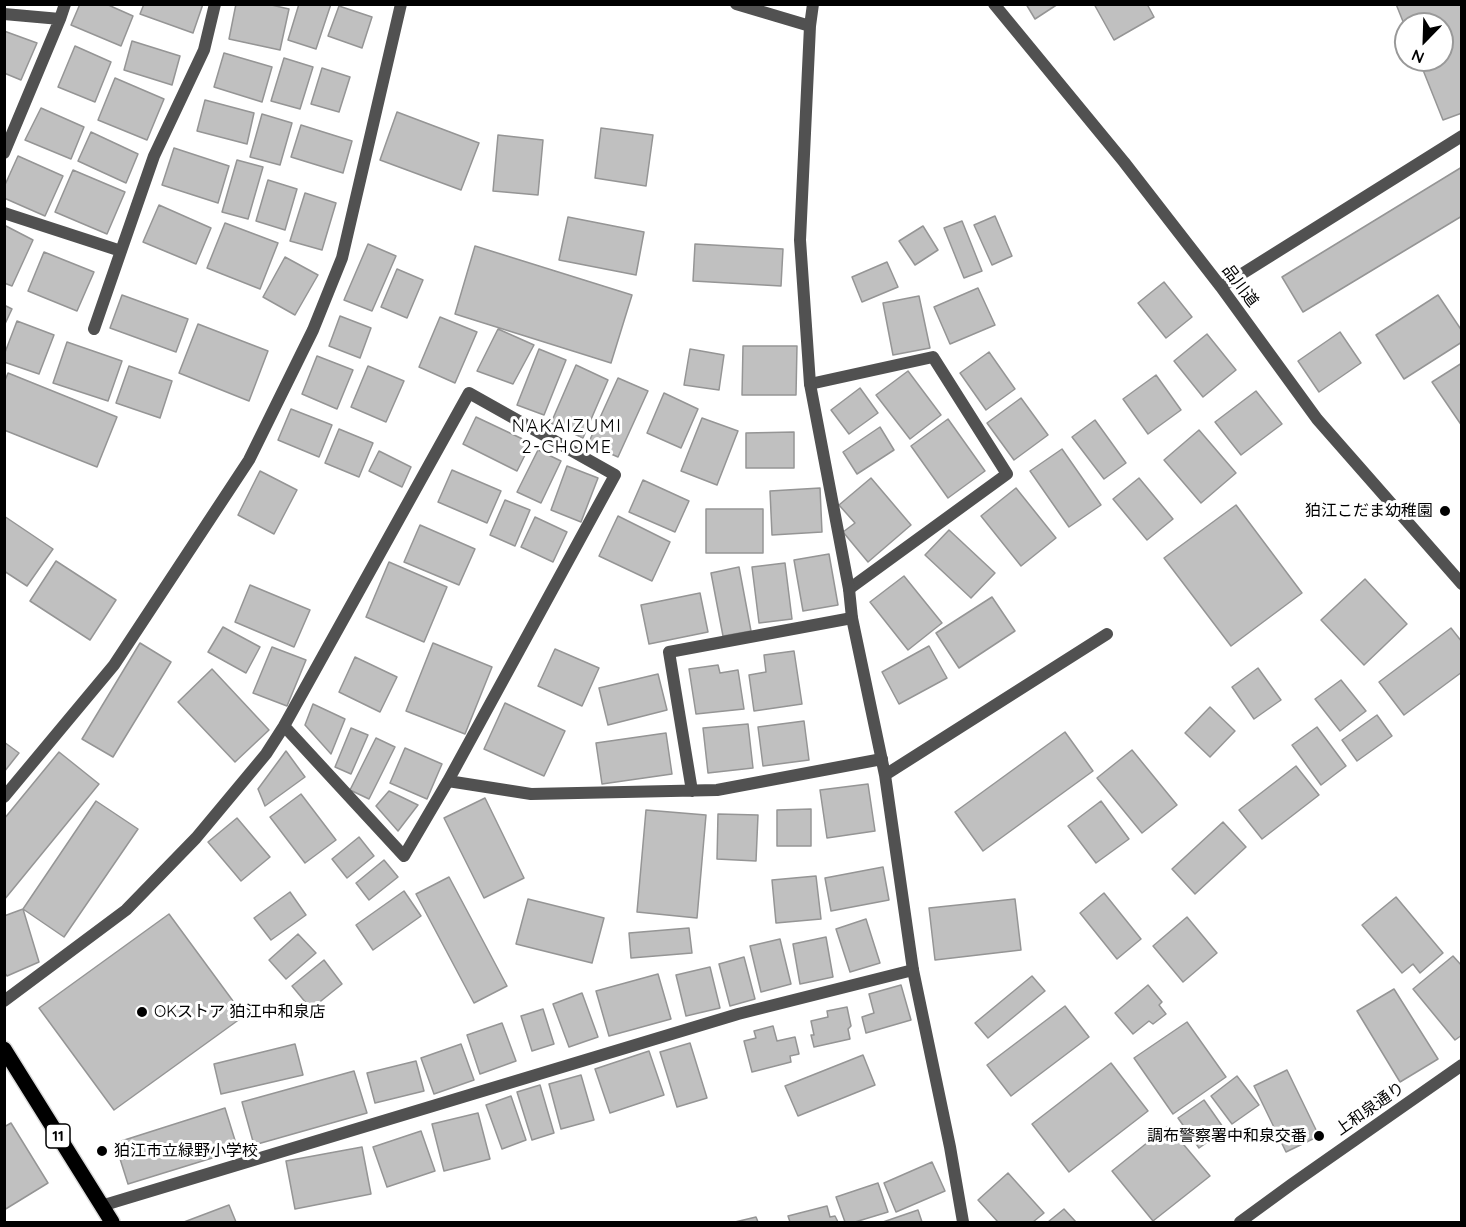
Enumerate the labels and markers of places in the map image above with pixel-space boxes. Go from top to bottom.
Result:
place label: 狛江こだま幼稚園 [1305,501,1433,521]
marker: 狛江こだま幼稚園 [1438,504,1452,518]
place label: OKストア 狛江中和泉店 [154,1002,325,1022]
marker: OKストア 狛江中和泉店 [135,1005,149,1019]
place label: 調布警察署中和泉交番 [1147,1126,1307,1146]
marker: 調布警察署中和泉交番 [1312,1129,1326,1143]
place label: 狛江市立緑野小学校 [114,1141,258,1161]
marker: 狛江市立緑野小学校 [95,1144,109,1158]

